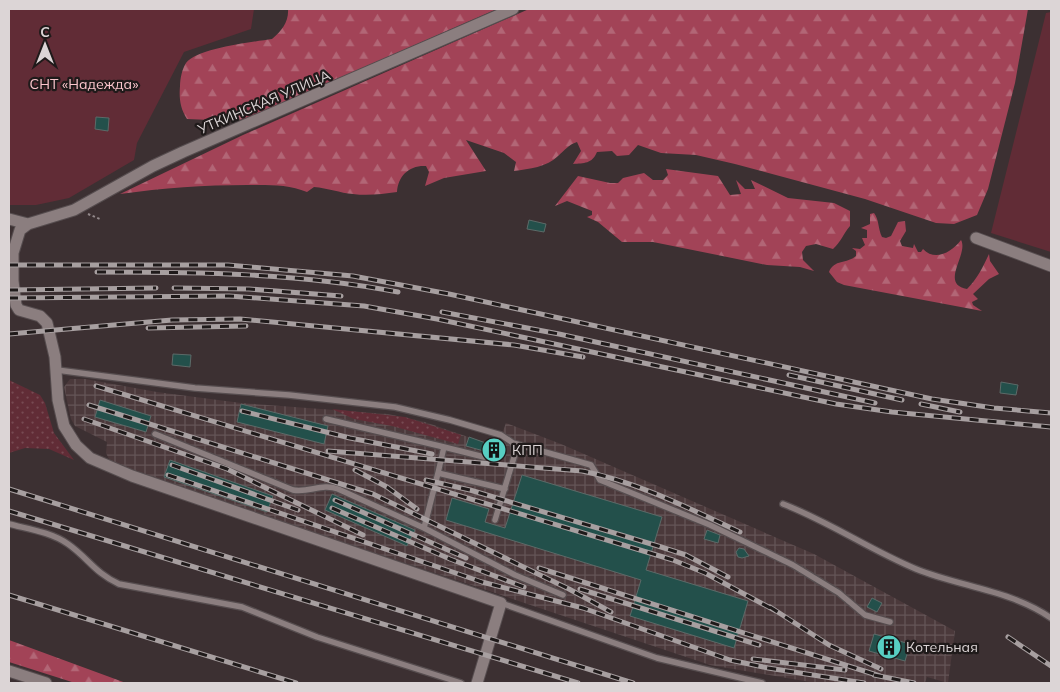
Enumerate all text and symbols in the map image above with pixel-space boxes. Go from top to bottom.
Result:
north arrow [20,20,70,70]
text: С [40,23,50,41]
street label: УТКИНСКАЯ УЛИЦА [194,66,334,138]
park label: СНТ «Надежда» [30,75,138,93]
building icon: КПП [481,437,507,463]
place label: КПП [512,441,543,459]
building icon: Котельная [876,634,902,660]
place label: Котельная [906,638,978,656]

